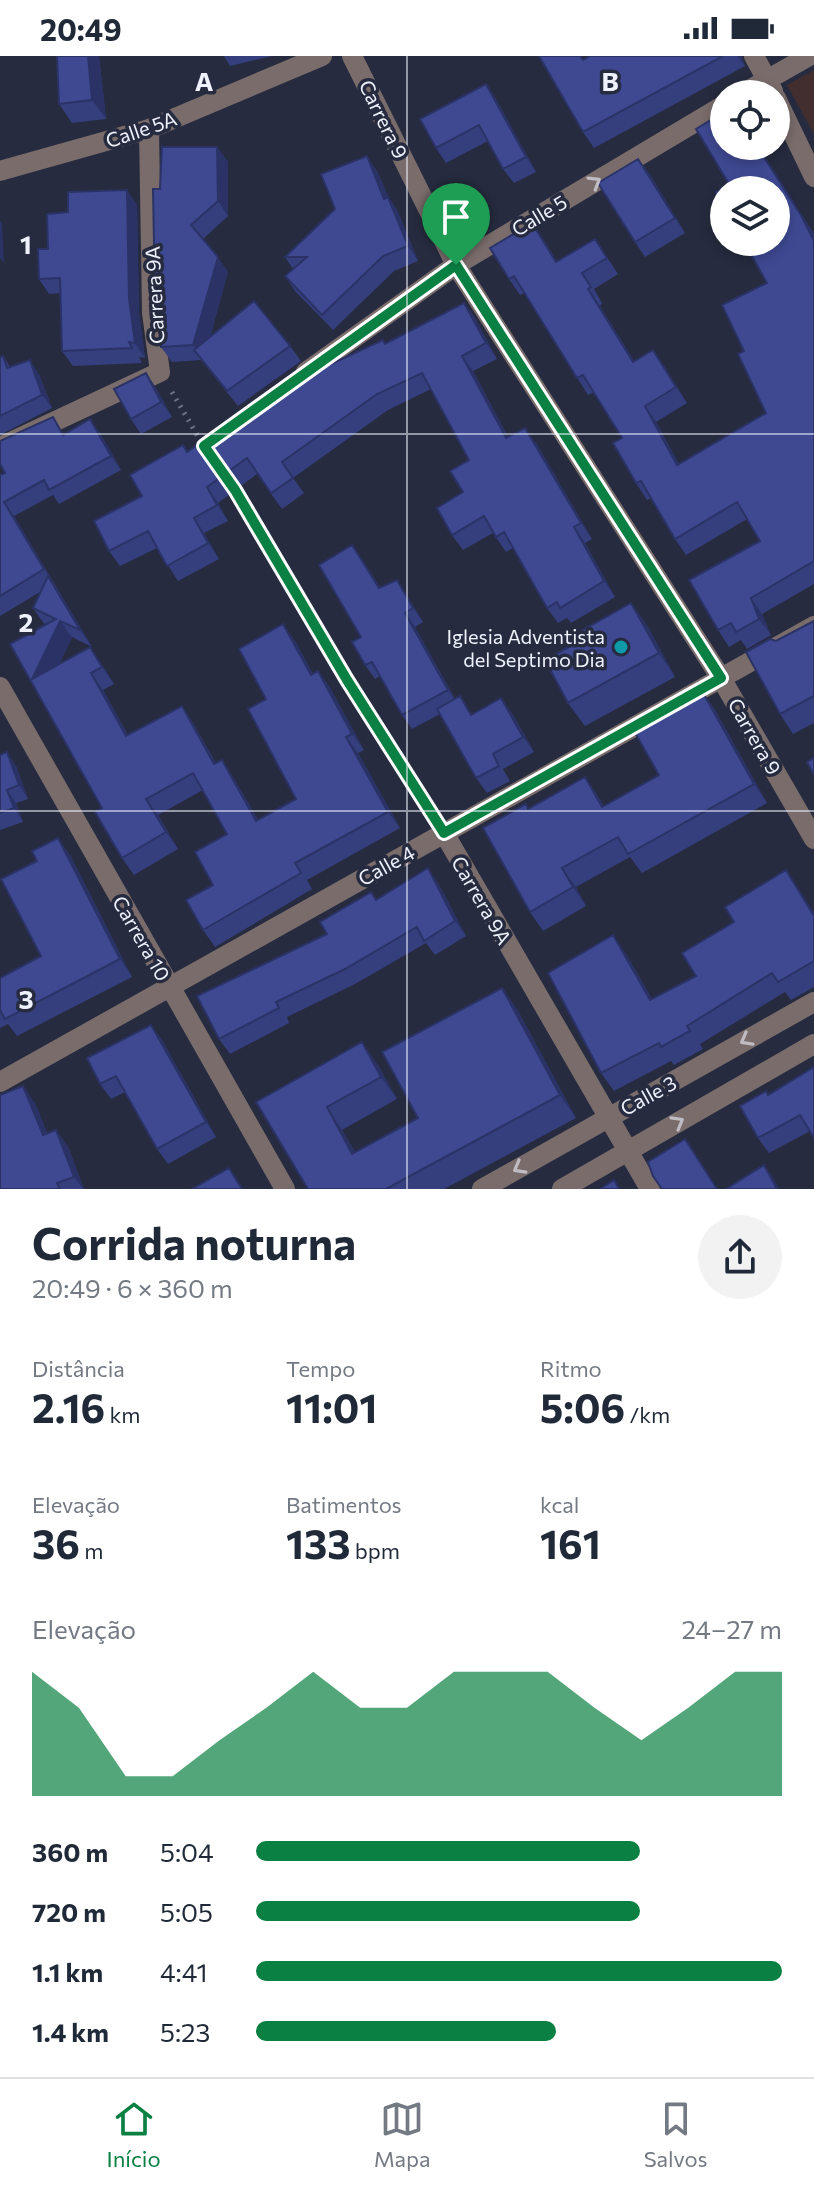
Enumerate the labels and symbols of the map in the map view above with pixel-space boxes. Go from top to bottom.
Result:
text: A [195,65,214,96]
text: B [601,65,619,96]
street label: Carrera 9 [355,76,413,162]
street label: Calle 5A [102,106,180,152]
one-way arrow [586,176,601,192]
pin [422,183,490,265]
street label: Calle 5 [507,189,571,241]
text: 1 [20,228,32,259]
street label: Carrera 9A [139,245,169,345]
text: 2 [19,606,33,637]
place label: Iglesia Adventista del Septimo Dia [447,624,605,671]
marker: Iglesia Adventista del Septimo Dia [612,638,630,656]
street label: Carrera 9 [723,693,787,779]
street label: Calle 4 [354,840,418,890]
street label: Carrera 9A [447,852,517,949]
street label: Carrera 10 [108,891,176,985]
text: 3 [18,983,34,1014]
one-way arrow [740,1030,755,1046]
street label: Calle 3 [616,1070,680,1120]
one-way arrow [669,1116,684,1132]
one-way arrow [514,1158,528,1174]

